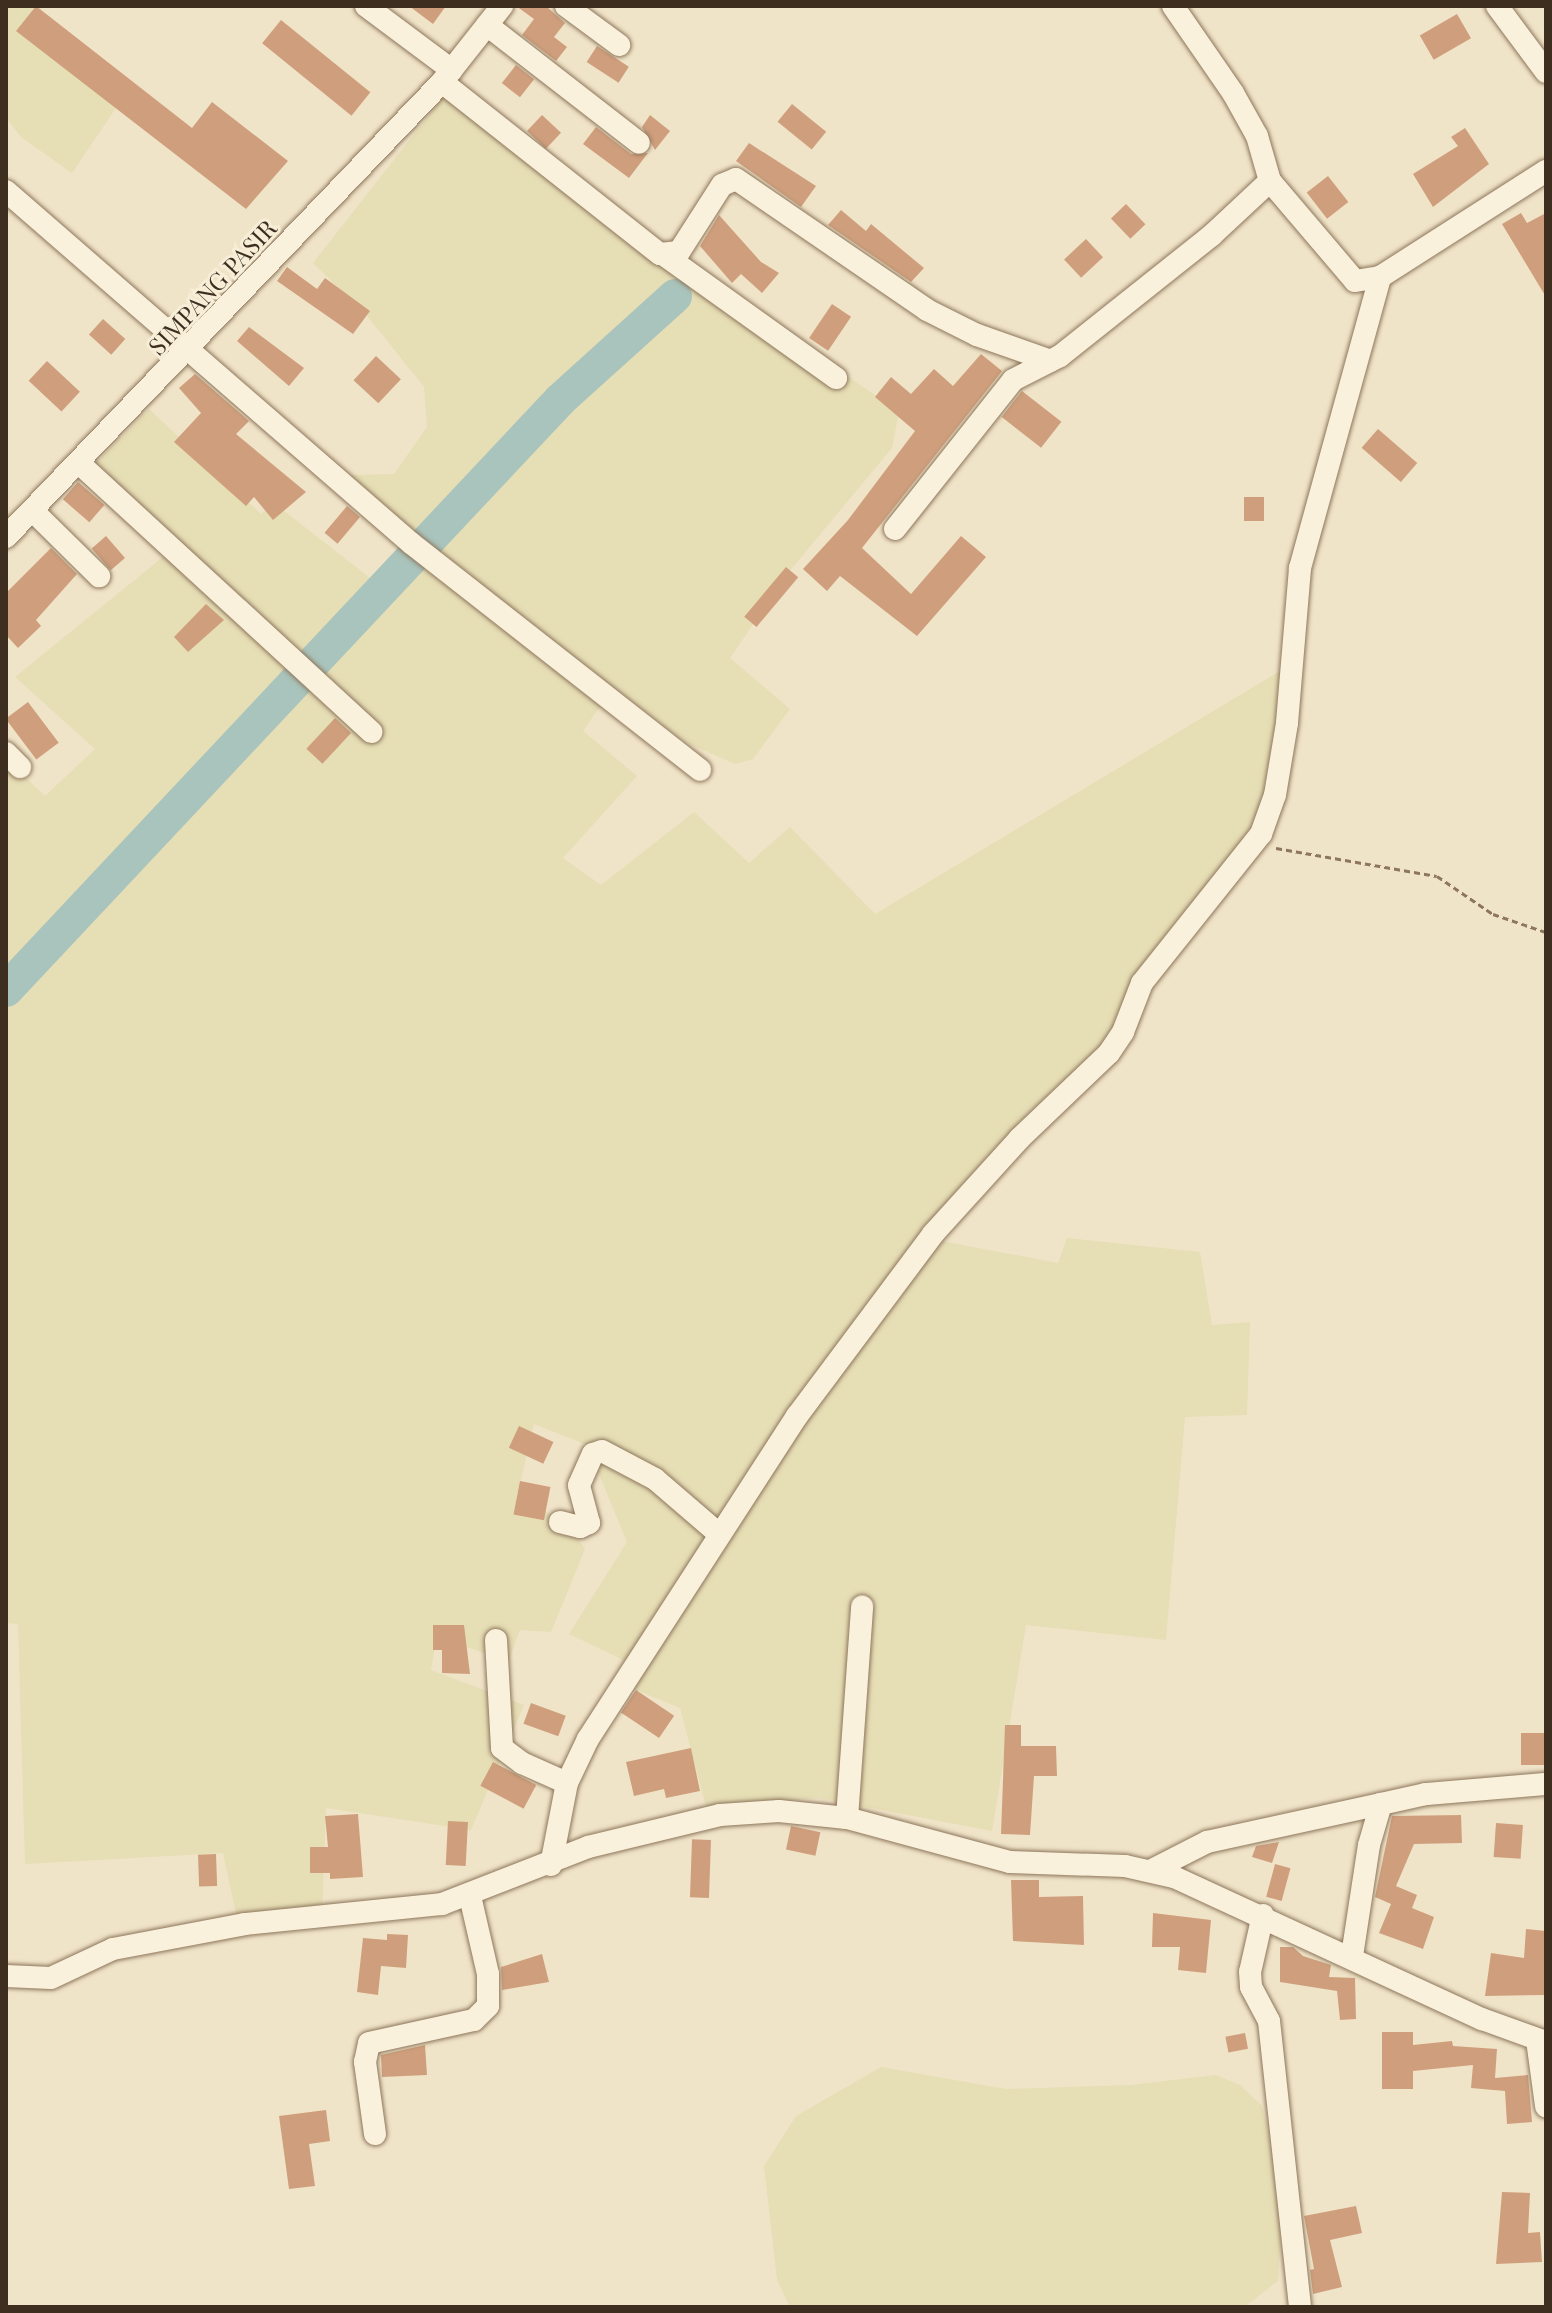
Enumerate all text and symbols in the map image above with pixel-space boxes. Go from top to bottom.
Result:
street label: SIMPANG PASIR [142,213,282,361]

